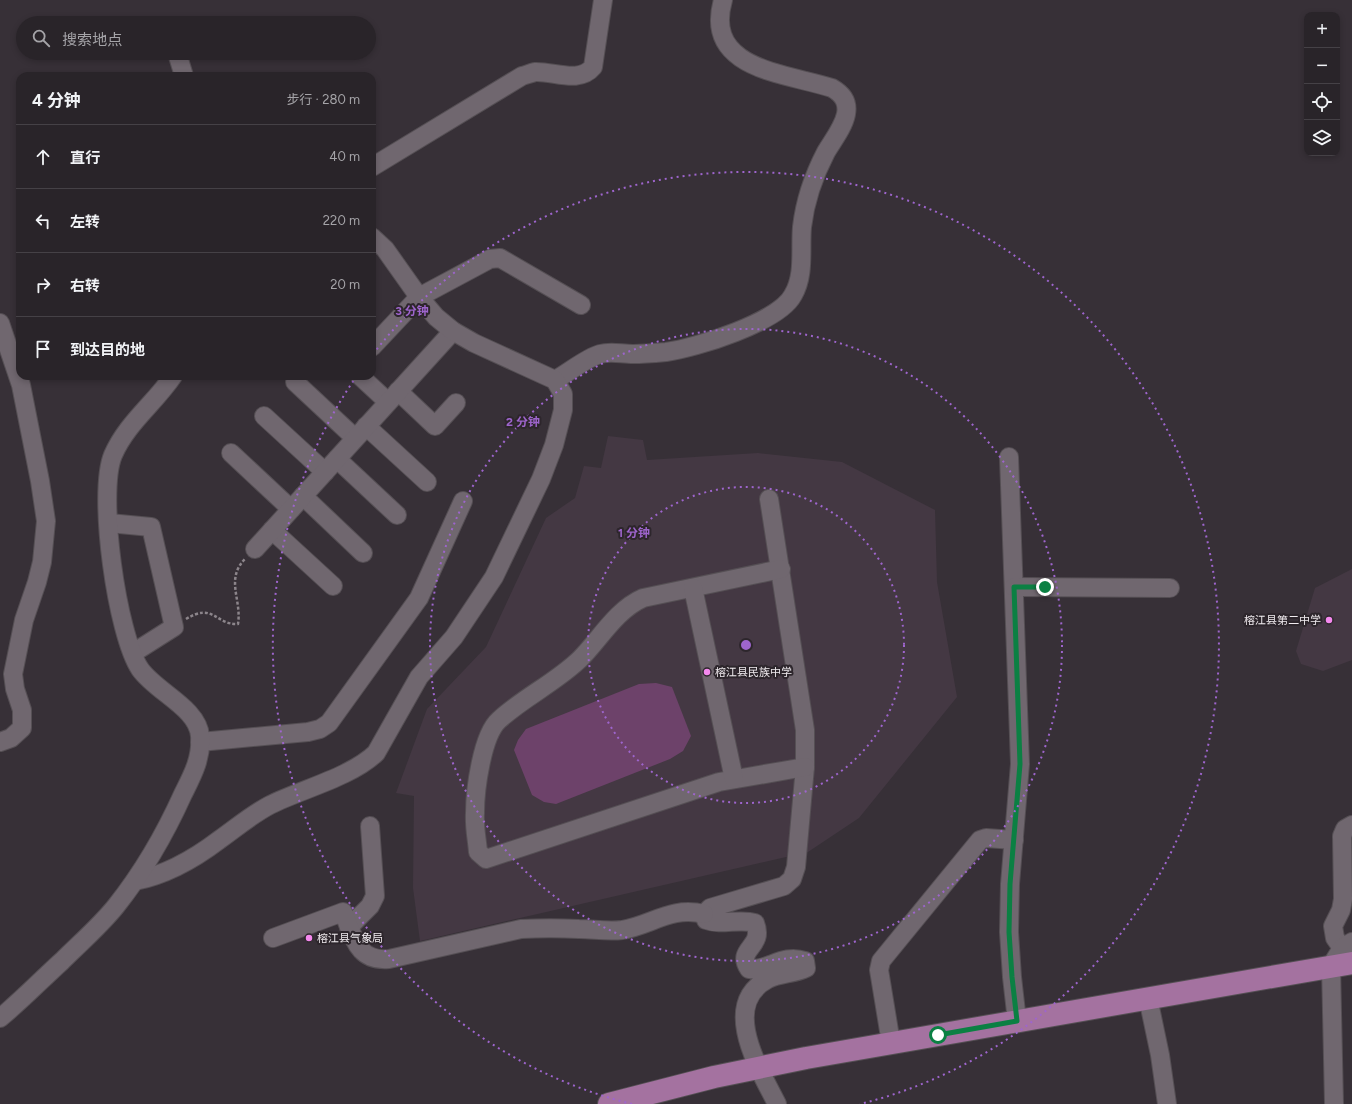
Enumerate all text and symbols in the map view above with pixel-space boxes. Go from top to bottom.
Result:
map controls [1304,12,1340,156]
button: + [1304,12,1340,48]
search box [16,16,376,60]
icon: search [30,27,52,49]
text: 搜索地点 [62,31,122,49]
button: − [1304,48,1340,84]
button: locate [1304,84,1340,120]
text: 4 分钟 [32,90,81,110]
text: 步行 · 280 m [286,92,360,107]
button: layers [1304,120,1340,156]
icon: ahead [32,146,54,168]
text: 直行 [70,149,100,167]
text: 40 m [329,149,360,164]
icon: left [32,210,54,232]
text: 左转 [70,213,100,231]
text: 220 m [323,213,360,228]
icon: right [32,274,54,296]
text: 右转 [70,277,100,295]
text: 20 m [330,277,360,292]
text: 3 分钟 [395,304,429,318]
icon: arrive [32,338,54,360]
text: 到达目的地 [70,341,145,359]
text: 2 分钟 [506,415,540,429]
text: 1 分钟 [618,526,650,540]
route end [1036,578,1054,596]
place label: 榕江县第二中学 [1244,614,1321,627]
marker: 榕江县第二中学 [1324,615,1334,625]
centre of rings [739,638,753,652]
place label: 榕江县民族中学 [715,666,792,679]
marker: 榕江县民族中学 [702,667,712,677]
place label: 榕江县气象局 [317,932,383,945]
marker: 榕江县气象局 [304,933,314,943]
route start [929,1026,947,1044]

